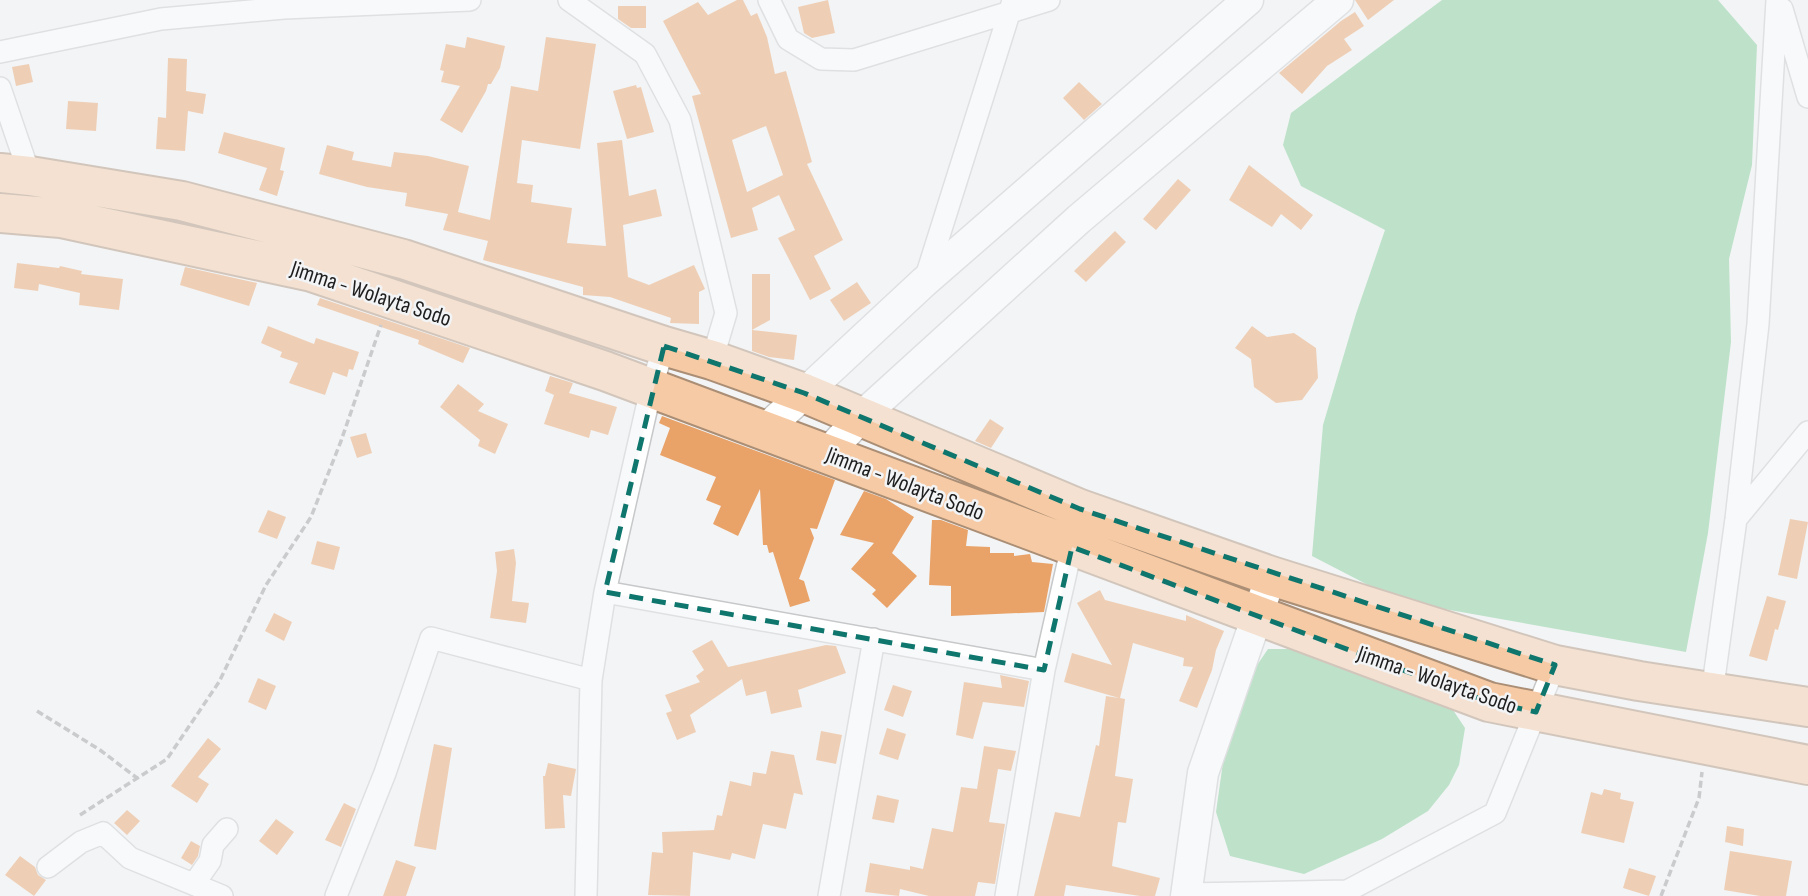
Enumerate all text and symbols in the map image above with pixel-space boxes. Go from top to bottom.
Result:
street label: Jimma - Wolayta Sodo [286,255,455,333]
street label: Jimma - Wolayta Sodo [821,441,988,527]
street label: Jimma - Wolayta Sodo [1352,639,1521,720]

